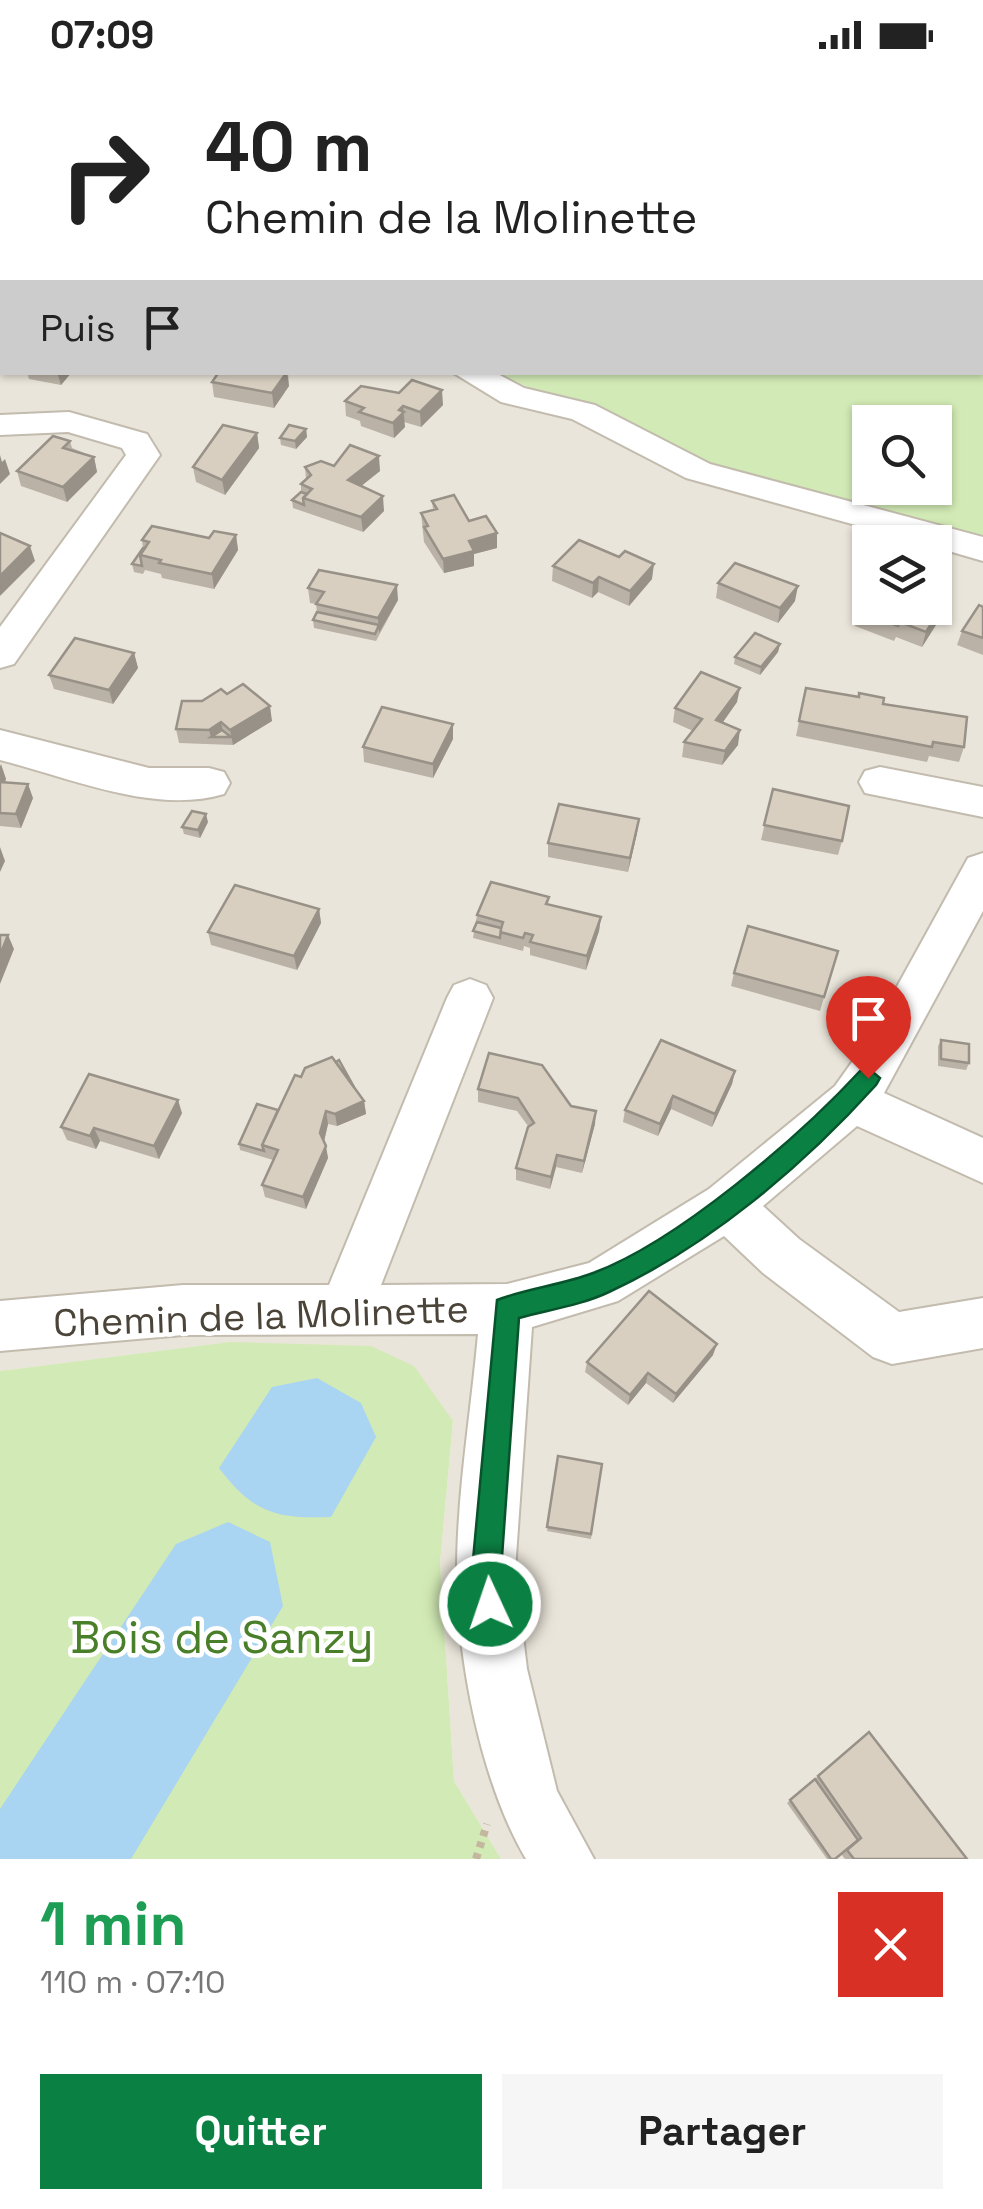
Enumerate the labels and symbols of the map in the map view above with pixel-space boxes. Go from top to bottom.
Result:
pin [826,976,911,1079]
street label: Chemin de la Molinette [52,1285,470,1347]
position arrow [438,1552,542,1656]
park label: Bois de Sanzy [70,1609,374,1666]

